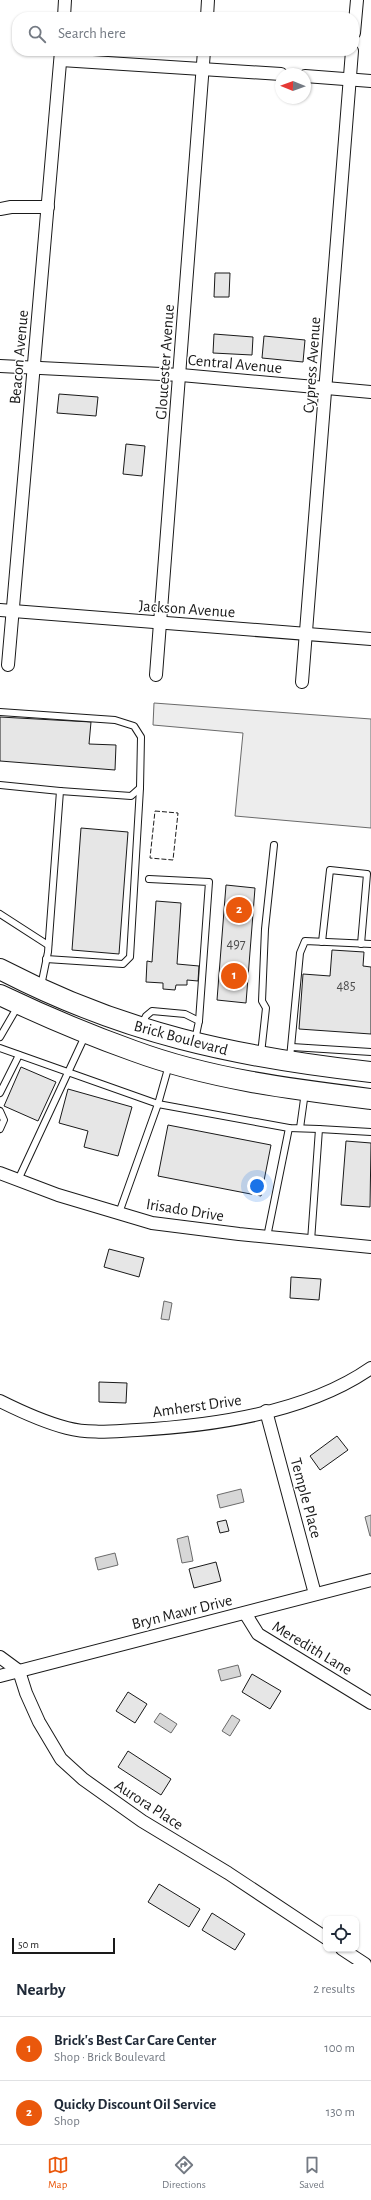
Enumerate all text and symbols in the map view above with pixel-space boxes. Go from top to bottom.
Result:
search box [12,12,359,56]
icon: search [26,23,48,45]
text: Search here [58,26,126,41]
north arrow [275,68,311,104]
street label: Gloucester Avenue [153,304,177,420]
street label: Beacon Avenue [7,309,31,405]
street label: Cypress Avenue [301,316,324,414]
street label: Central Avenue [187,352,283,376]
street label: Jackson Avenue [138,598,236,620]
pin: 2 [226,895,252,925]
house number: 497 [226,937,246,951]
pin: 1 [221,961,247,991]
house number: 485 [336,979,356,993]
street label: Brick Boulevard [132,1018,230,1058]
your location [247,1176,267,1196]
street label: Irisado Drive [145,1196,225,1224]
street label: Amherst Drive [151,1392,243,1420]
street label: Temple Place [288,1456,324,1540]
street label: Bryn Mawr Drive [130,1592,234,1633]
street label: Meredith Lane [269,1618,355,1678]
street label: Aurora Place [112,1777,186,1833]
map controls [323,1916,359,1952]
button: locate [323,1916,359,1952]
scale bar [12,1936,115,1955]
text: 50 m [18,1939,39,1950]
text: Nearby [16,1981,66,1998]
text: 2 results [313,1983,355,1996]
text: Brick's Best Car Care Center [54,2033,216,2048]
text: 1 [27,2042,31,2055]
text: 100 m [324,2042,355,2055]
text: Shop · Brick Boulevard [54,2051,165,2064]
text: Quicky Discount Oil Service [54,2097,216,2112]
text: 2 [26,2106,32,2119]
text: 130 m [326,2106,355,2119]
text: Shop [54,2115,80,2128]
tab: Map [47,2154,69,2191]
tab: Directions [162,2154,206,2191]
tab: Saved [299,2154,324,2191]

